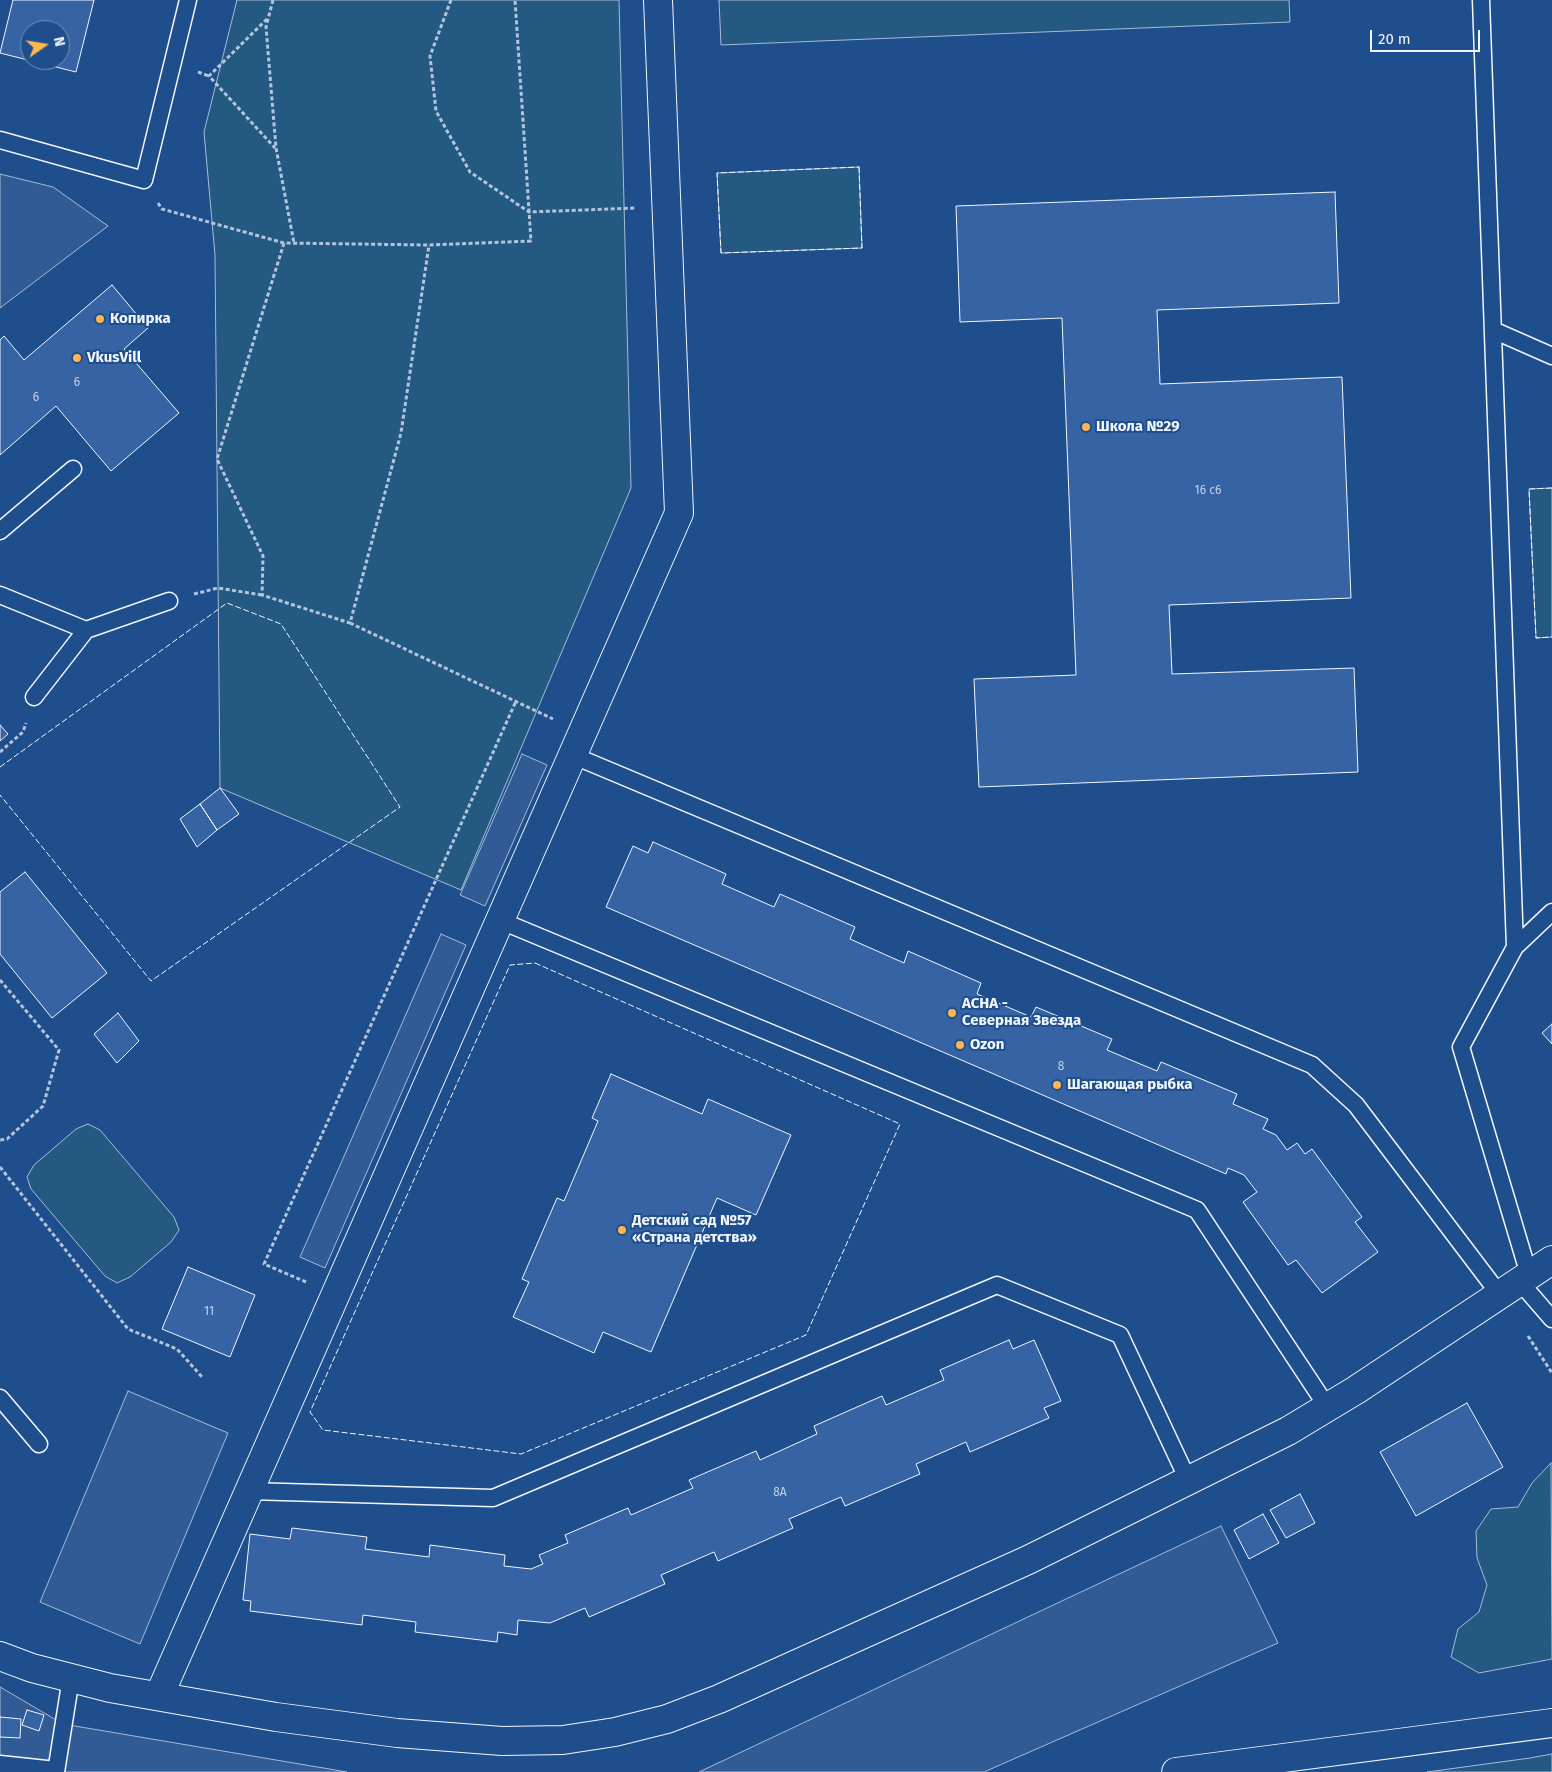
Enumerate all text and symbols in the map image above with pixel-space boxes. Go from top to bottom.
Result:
north arrow [20,20,70,70]
scale bar [1372,20,1482,52]
text: 20 m [1378,30,1411,48]
text: N [50,35,68,48]
place label: Копирка [110,310,171,328]
marker: Копирка [94,313,106,325]
place label: VkusVill [87,349,141,367]
marker: VkusVill [71,352,83,364]
house number: 6 [74,376,80,390]
house number: 6 [33,391,39,405]
place label: Школа №29 [1096,418,1180,436]
marker: Школа №29 [1080,421,1092,433]
house number: 16 с6 [1195,484,1221,498]
place label: АСНА - Северная Звезда [962,995,1081,1030]
marker: АСНА - Северная Звезда [946,1007,958,1019]
place label: Ozon [970,1036,1004,1054]
marker: Ozon [954,1039,966,1051]
house number: 8 [1058,1060,1064,1074]
place label: Шагающая рыбка [1067,1076,1192,1094]
marker: Шагающая рыбка [1051,1079,1063,1091]
place label: Детский сад №57 «Страна детства» [632,1212,757,1247]
marker: Детский сад №57 «Страна детства» [616,1224,628,1236]
house number: 11 [204,1305,214,1319]
house number: 8А [773,1486,787,1500]

